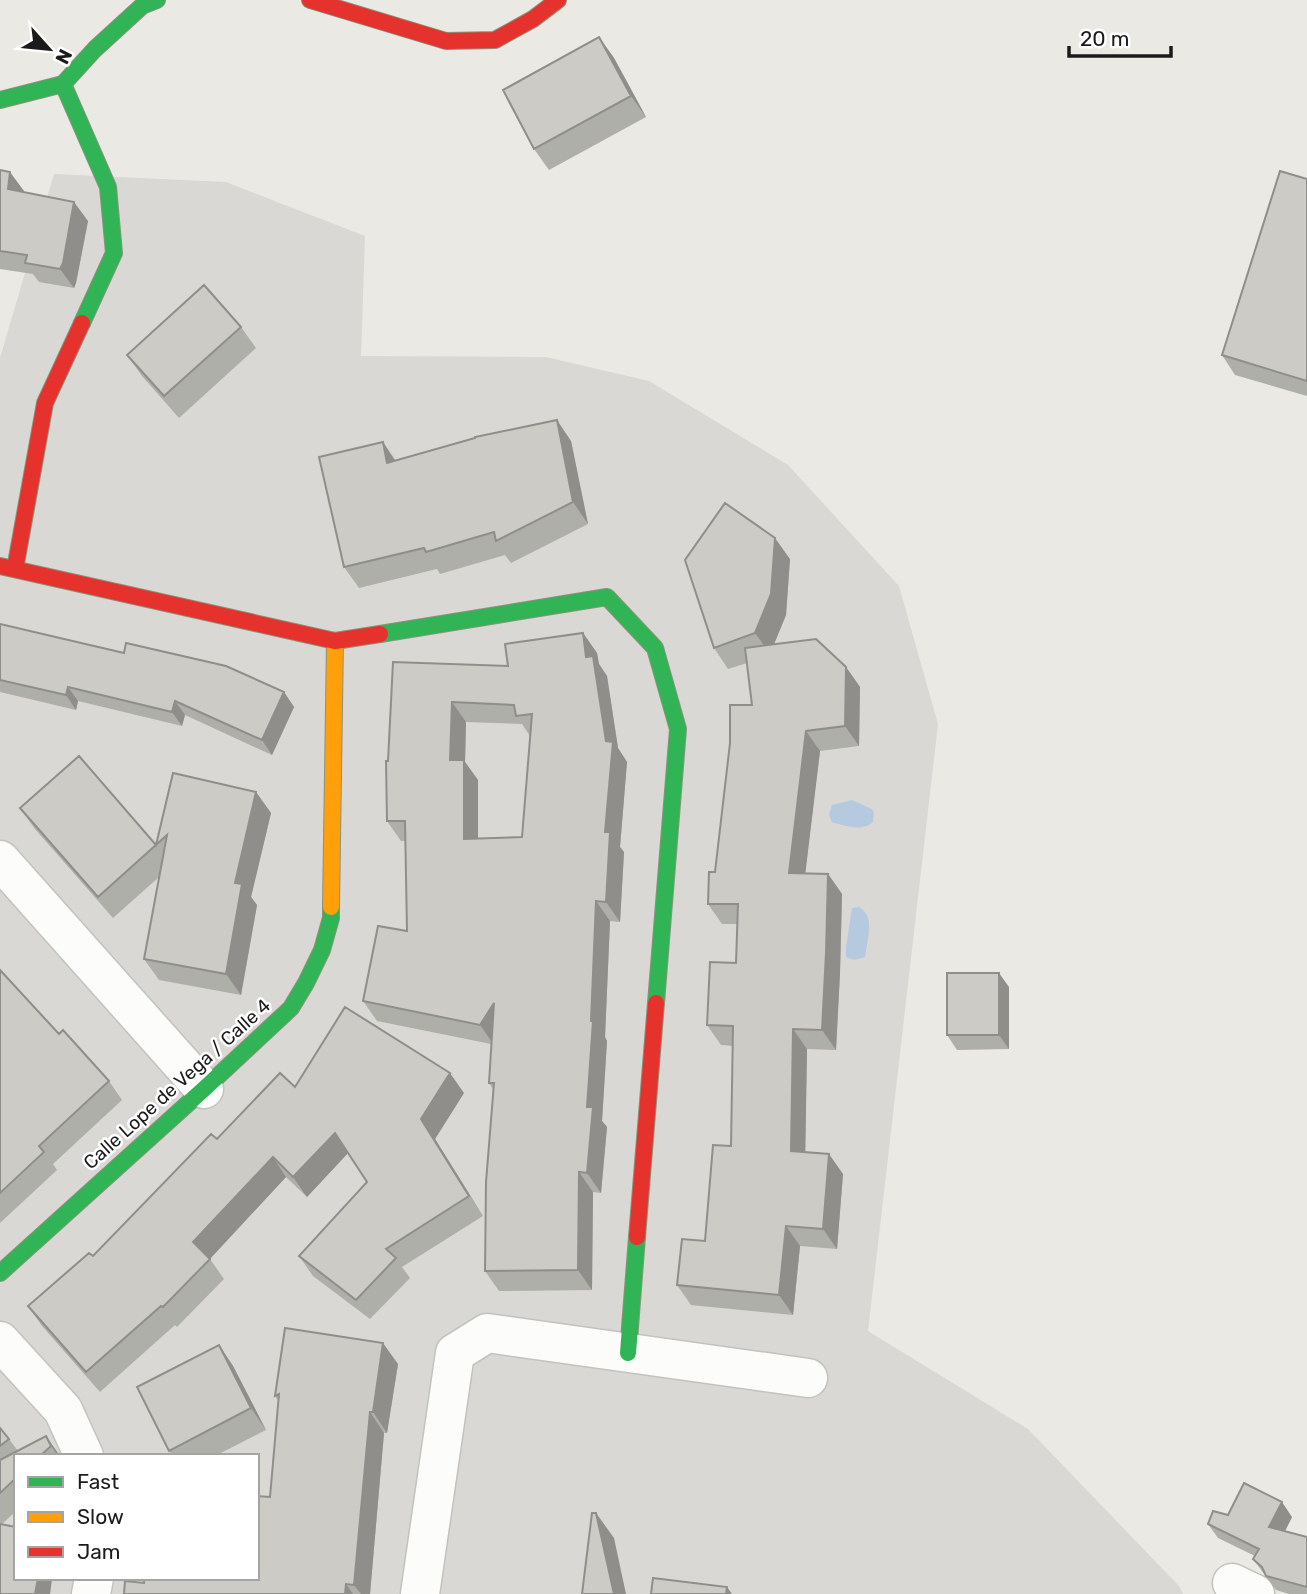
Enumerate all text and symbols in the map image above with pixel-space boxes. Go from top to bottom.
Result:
north arrow [14,14,84,84]
scale bar [1069,14,1170,58]
text: 20 m [1080,26,1129,51]
text: N [50,45,77,68]
street label: Calle Lope de Vega / Calle 4 [79,994,275,1174]
legend [14,1454,259,1580]
text: Fast [77,1469,119,1494]
text: Slow [77,1504,124,1529]
text: Jam [77,1539,121,1564]

